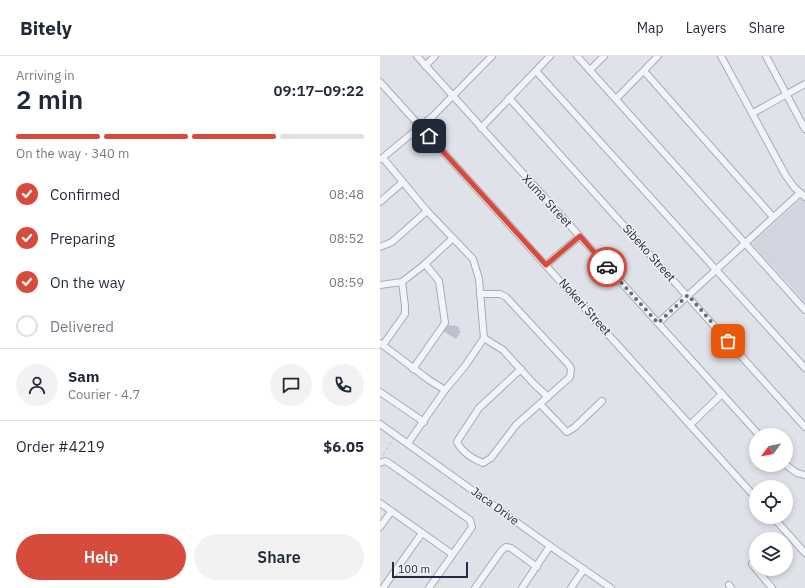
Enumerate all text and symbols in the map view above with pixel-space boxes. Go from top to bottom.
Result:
text: Bitely [20,16,72,40]
text: Map [637,19,664,37]
text: Layers [686,19,727,37]
text: Share [749,19,785,37]
text: Arriving in [16,67,75,84]
text: 09:17–09:22 [274,81,364,100]
text: 2 min [16,82,83,116]
pin [412,119,446,153]
icon: home [418,125,440,147]
text: On the way · 340 m [16,145,129,162]
street label: Xuma Street [519,171,576,230]
icon: check [16,183,38,205]
text: Confirmed [50,185,120,204]
text: 08:48 [329,186,364,203]
street label: Sibeko Street [620,221,679,284]
icon: check [16,227,38,249]
text: Preparing [50,229,115,248]
text: 08:52 [329,230,364,247]
courier [587,247,627,287]
icon: car [596,256,618,278]
icon: check [16,271,38,293]
text: On the way [50,273,125,292]
text: 08:59 [329,274,364,291]
street label: Nokeri Street [556,275,615,338]
text: Delivered [50,317,114,336]
pin [711,324,745,358]
icon: bag [717,330,739,352]
button: person [16,364,58,406]
button: chat [270,364,312,406]
button: phone [322,364,364,406]
text: Sam [68,367,99,386]
text: Courier · 4.7 [68,386,140,403]
north arrow [749,428,793,472]
map controls [749,428,793,576]
text: Order #4219 [16,437,105,456]
text: $6.05 [323,437,364,456]
button: locate [749,480,793,524]
street label: Jaca Drive [468,483,523,528]
button: layers [749,532,793,576]
button: Help [16,534,186,580]
button: Share [194,534,364,580]
scale bar [392,560,468,579]
text: 100 m [398,562,430,576]

